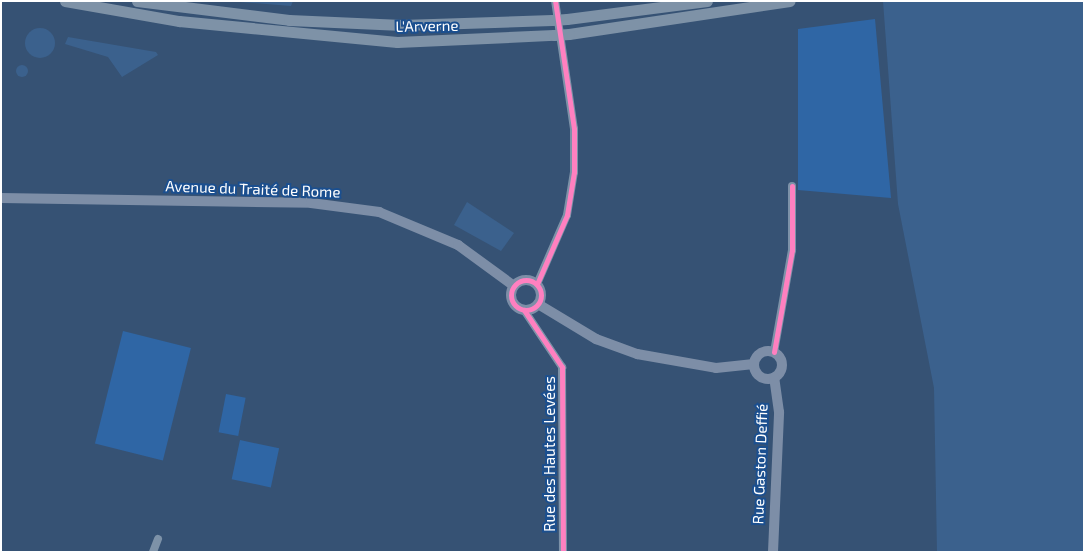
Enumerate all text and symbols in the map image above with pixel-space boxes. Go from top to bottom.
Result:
street label: L'Arverne [395,16,459,36]
street label: Avenue du Traité de Rome [165,177,341,201]
street label: Rue des Hautes Levées [541,376,559,532]
street label: Rue Gaston Deffié [749,403,771,525]

